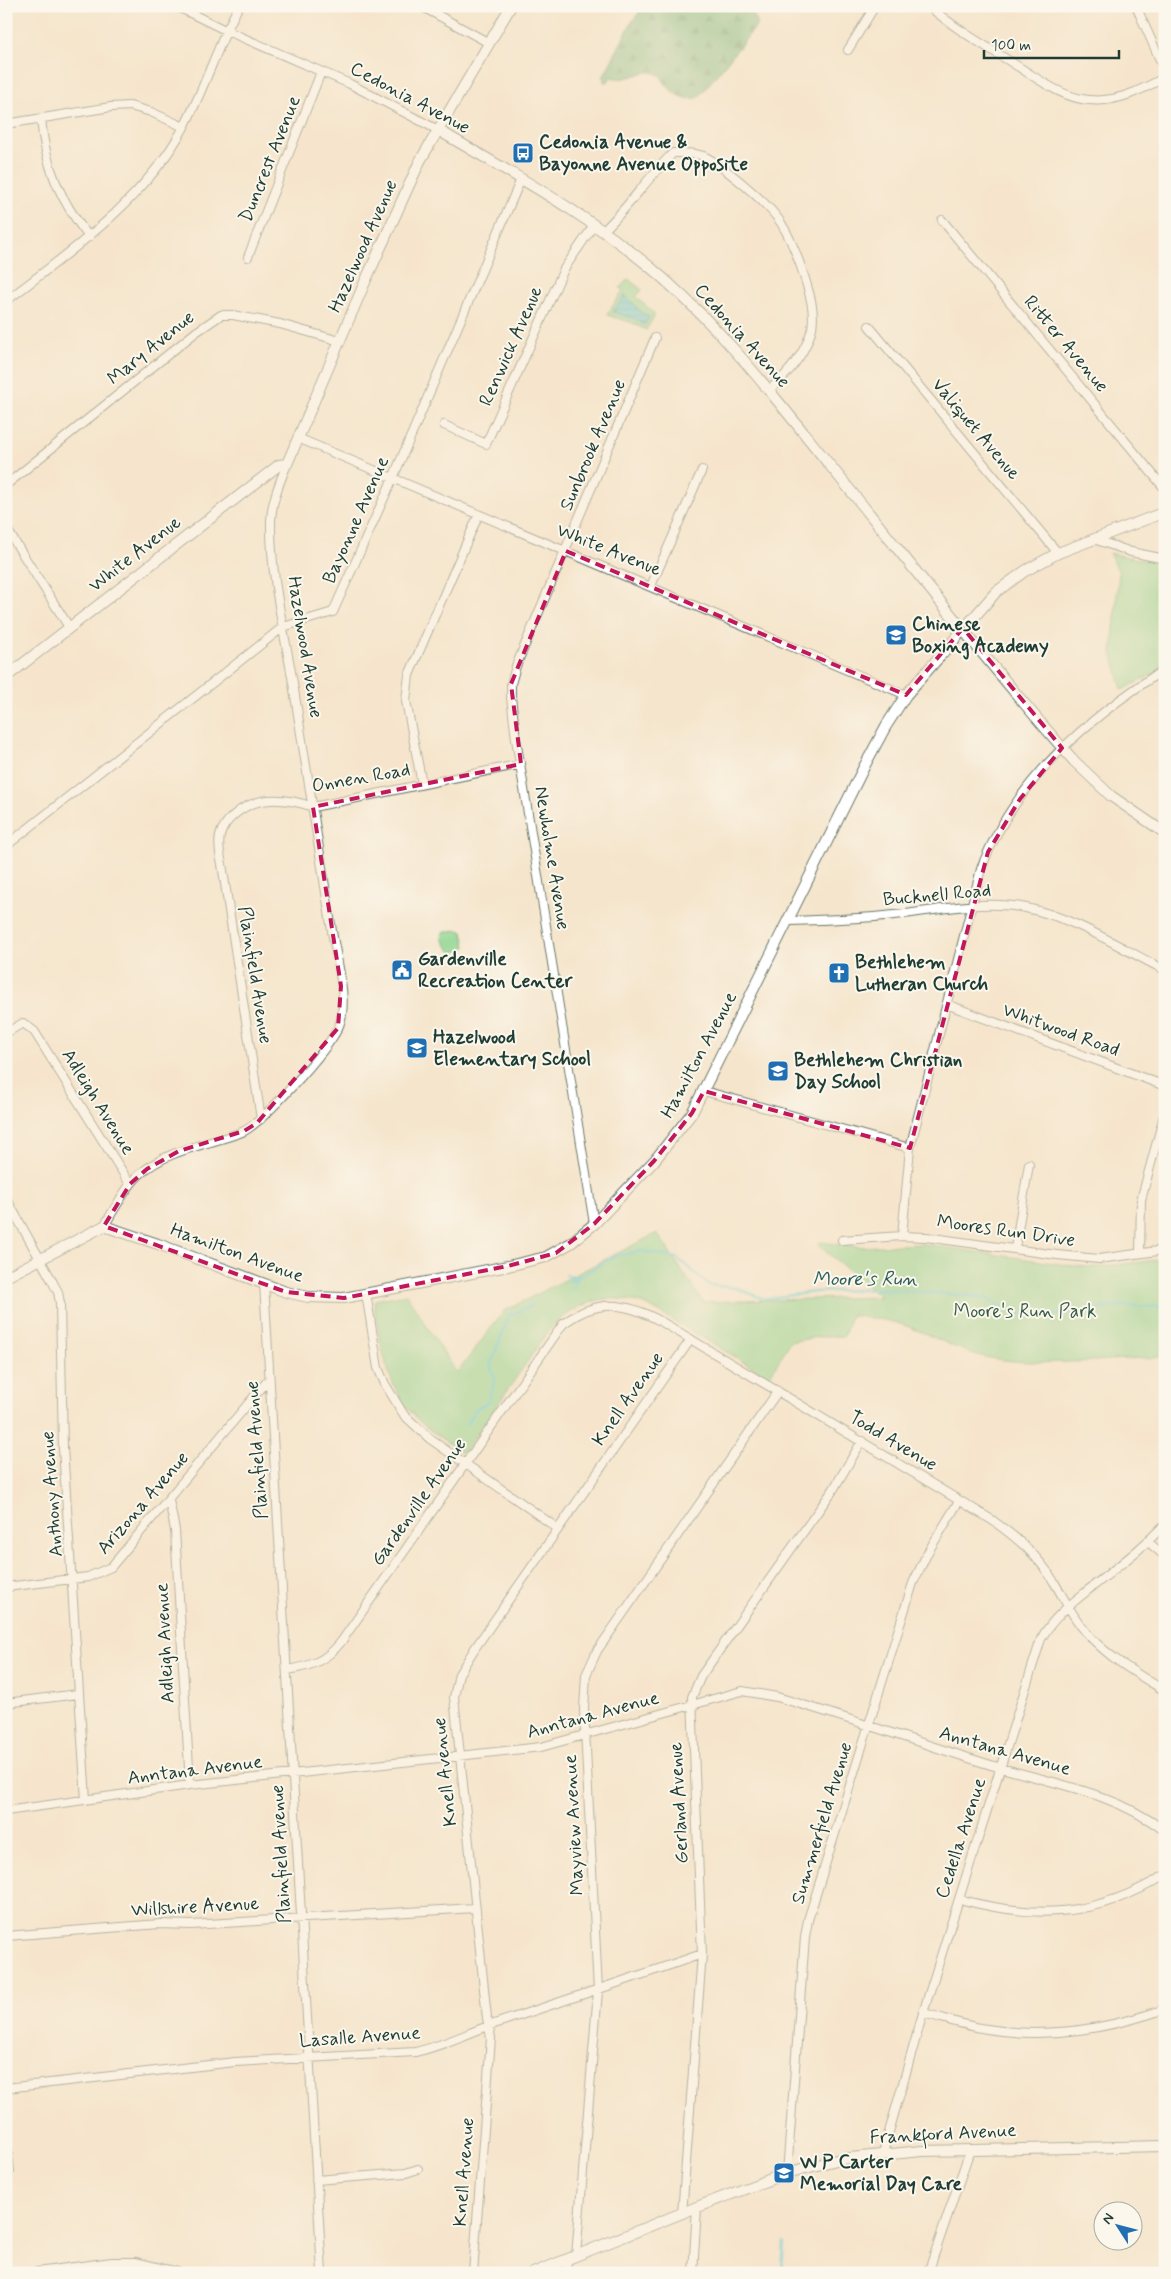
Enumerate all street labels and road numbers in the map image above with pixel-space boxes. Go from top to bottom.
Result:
street label: Cedonia Avenue [346,56,474,140]
street label: Duncrest Avenue [233,92,307,226]
street label: Hazelwood Avenue [322,175,404,317]
street label: Cedonia Avenue [688,278,796,394]
street label: Renwick Avenue [473,282,549,410]
street label: Ritter Avenue [1018,290,1114,398]
street label: Mary Avenue [102,305,200,391]
street label: Valiquet Avenue [926,373,1026,485]
street label: Sunbrook Avenue [554,375,632,515]
street label: Bayonne Avenue [317,452,395,588]
street label: White Avenue [84,510,186,598]
street label: White Avenue [553,518,665,582]
street label: Hazelwood Avenue [281,574,329,720]
street label: Onnen Road [310,757,412,799]
street label: Newholme Avenue [528,784,576,932]
street label: Bucknell Road [882,878,992,912]
street label: Plainfield Avenue [232,904,278,1046]
street label: Hamilton Avenue [655,987,743,1123]
street label: Whitwood Road [999,997,1123,1063]
street label: Adleigh Avenue [55,1044,141,1160]
street label: Moores Run Drive [935,1209,1077,1253]
street label: Hamilton Avenue [167,1217,307,1289]
street label: Knell Avenue [586,1347,670,1451]
street label: Plainfield Avenue [240,1380,274,1520]
street label: Todd Avenue [844,1405,942,1477]
street label: Anthony Avenue [35,1430,69,1558]
street label: Gardenville Avenue [365,1433,473,1571]
street label: Arizona Avenue [91,1446,195,1560]
street label: Adleigh Avenue [149,1582,182,1704]
street label: Anntana Avenue [524,1685,662,1745]
street label: Knell Avenue [427,1716,463,1828]
street label: Anntana Avenue [936,1720,1074,1782]
street label: Summerfield Avenue [785,1739,859,1907]
street label: Gerland Avenue [663,1741,695,1864]
street label: Anntana Avenue [126,1749,264,1791]
street label: Mayview Avenue [558,1754,590,1896]
street label: Cedella Avenue [930,1774,992,1902]
street label: Plainfield Avenue [265,1784,297,1924]
street label: Willshire Avenue [130,1891,260,1923]
street label: Lasalle Avenue [299,2020,421,2054]
street label: Knell Avenue [448,2117,480,2227]
street label: Frankford Avenue [869,2118,1017,2153]

